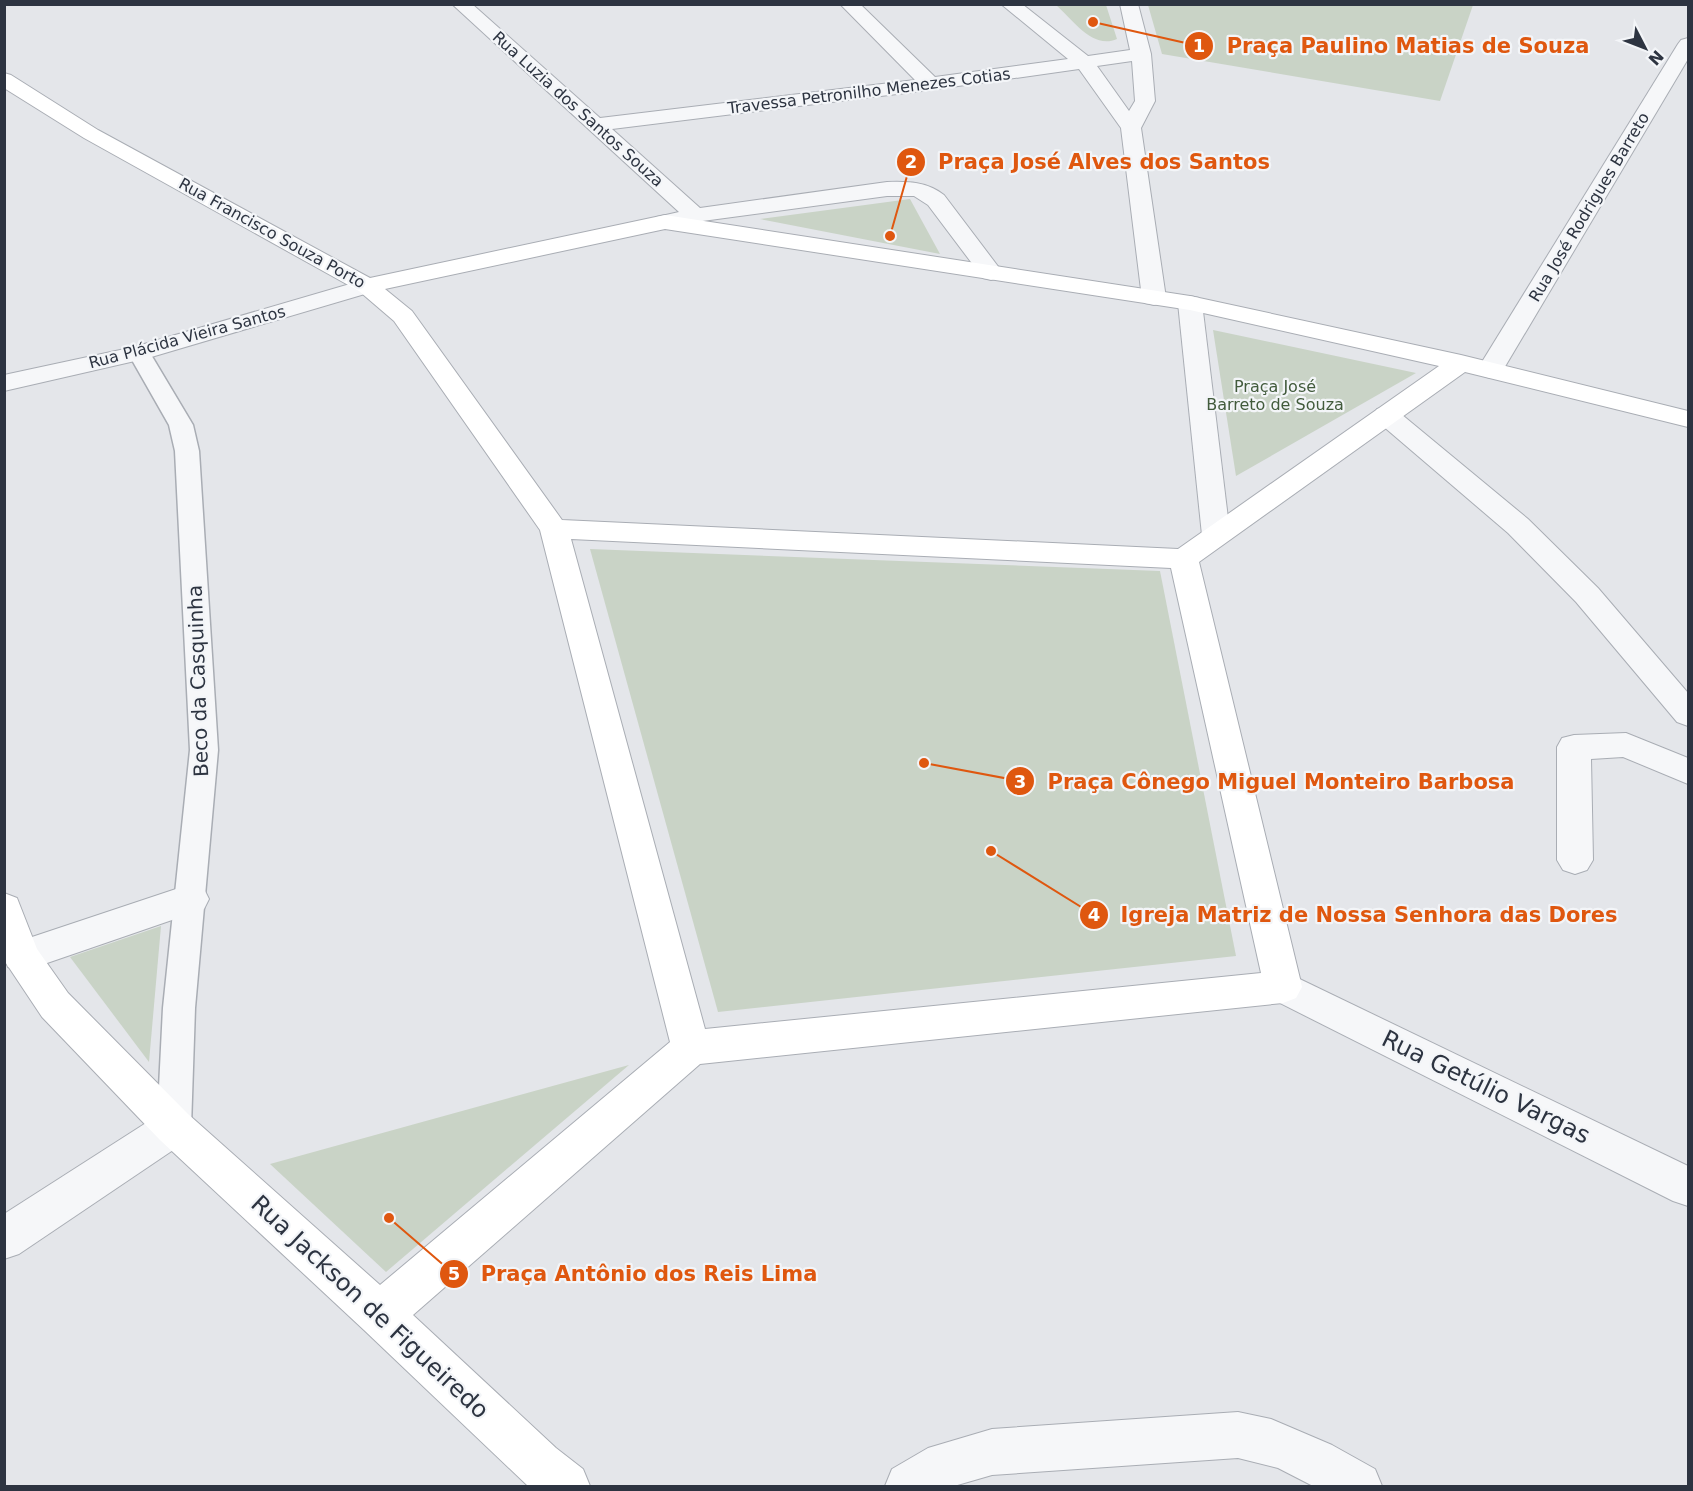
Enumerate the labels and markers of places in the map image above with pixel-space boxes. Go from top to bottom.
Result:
callout: Praça Paulino Matias de Souza [1184,27,1601,66]
callout: Praça José Alves dos Santos [896,142,1282,181]
callout: Praça Cônego Miguel Monteiro Barbosa [1005,762,1526,801]
callout: Igreja Matriz de Nossa Senhora das Dores [1079,895,1629,934]
callout: Praça Antônio dos Reis Lima [439,1254,830,1293]

